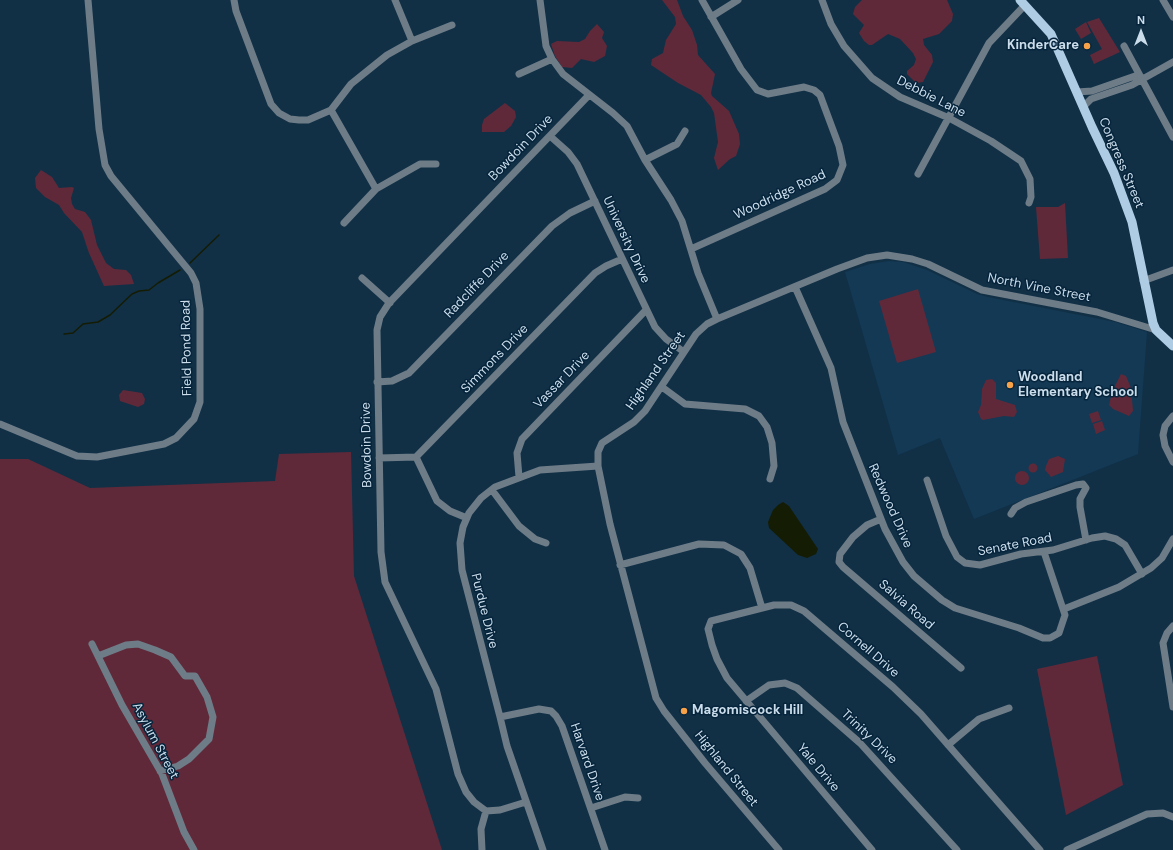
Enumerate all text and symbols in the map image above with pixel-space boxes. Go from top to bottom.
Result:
north arrow [1121,12,1161,52]
text: N [1137,13,1145,27]
place label: KinderCare [1007,38,1079,54]
marker: KinderCare [1082,41,1092,51]
street label: Debbie Lane [894,73,968,121]
street label: Bowdoin Drive [486,112,556,184]
street label: Congress Street [1095,115,1147,211]
street label: Woodridge Road [732,167,828,223]
street label: University Drive [599,194,653,286]
street label: Radcliffe Drive [441,248,513,322]
street label: North Vine Street [986,270,1092,306]
street label: Field Pond Road [178,300,196,396]
street label: Simmons Drive [458,321,532,397]
street label: Highland Street [623,329,689,413]
street label: Vassar Drive [531,348,593,412]
place label: Woodland Elementary School [1018,370,1138,401]
marker: Woodland Elementary School [1005,380,1015,390]
street label: Bowdoin Drive [358,402,376,488]
street label: Redwood Drive [865,462,915,550]
street label: Senate Road [977,530,1053,560]
street label: Purdue Drive [467,572,501,650]
street label: Salvia Road [875,577,937,633]
street label: Cornell Drive [834,619,902,681]
street label: Asylum Street [128,700,182,782]
place label: Magomiscock Hill [692,703,803,719]
marker: Magomiscock Hill [679,706,689,716]
street label: Trinity Drive [838,707,900,767]
street label: Harvard Drive [566,721,608,803]
street label: Highland Street [691,728,761,810]
street label: Yale Drive [793,741,843,795]

